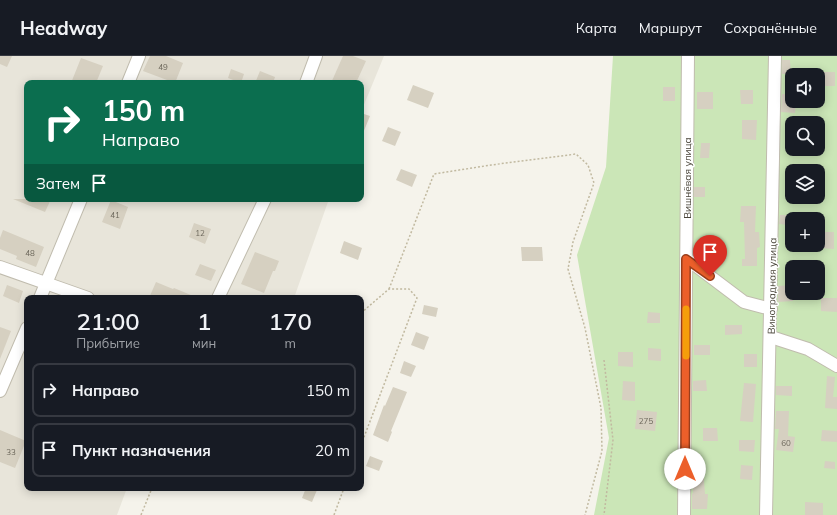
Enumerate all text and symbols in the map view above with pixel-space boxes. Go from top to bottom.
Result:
text: Headway [20,16,107,40]
text: Карта [576,19,617,37]
text: Маршрут [639,19,702,37]
text: Сохранённые [724,19,817,37]
house number: 49 [158,62,168,72]
map controls [785,68,825,300]
button: sound [785,68,825,108]
text: 150 m [102,93,185,128]
icon: right [36,96,88,148]
button: search [785,116,825,156]
text: Направо [102,128,180,151]
street label: Вишнёвая улица [681,137,694,219]
button: layers [785,164,825,204]
icon: arrive [88,172,110,194]
text: Затем [36,174,80,193]
house number: 41 [110,210,120,220]
button: + [785,212,825,252]
house number: 12 [195,228,205,238]
pin [693,235,727,276]
street label: Виноградная улица [765,238,779,334]
icon: arrive [699,241,721,263]
house number: 48 [25,248,35,258]
button: − [785,260,825,300]
text: 21:00 [76,306,140,336]
text: 1 [197,306,211,336]
text: 170 [269,306,312,336]
text: Прибытие [76,335,140,351]
text: мин [192,335,216,351]
text: m [284,335,296,351]
icon: right [38,379,60,401]
text: Направо [72,381,139,400]
text: 150 m [306,381,350,400]
house number: 275 [639,416,653,426]
house number: 60 [781,438,791,448]
icon: arrive [38,439,60,461]
text: Пункт назначения [72,441,211,460]
text: 20 m [315,441,350,460]
house number: 33 [6,447,16,457]
position arrow [664,448,706,490]

